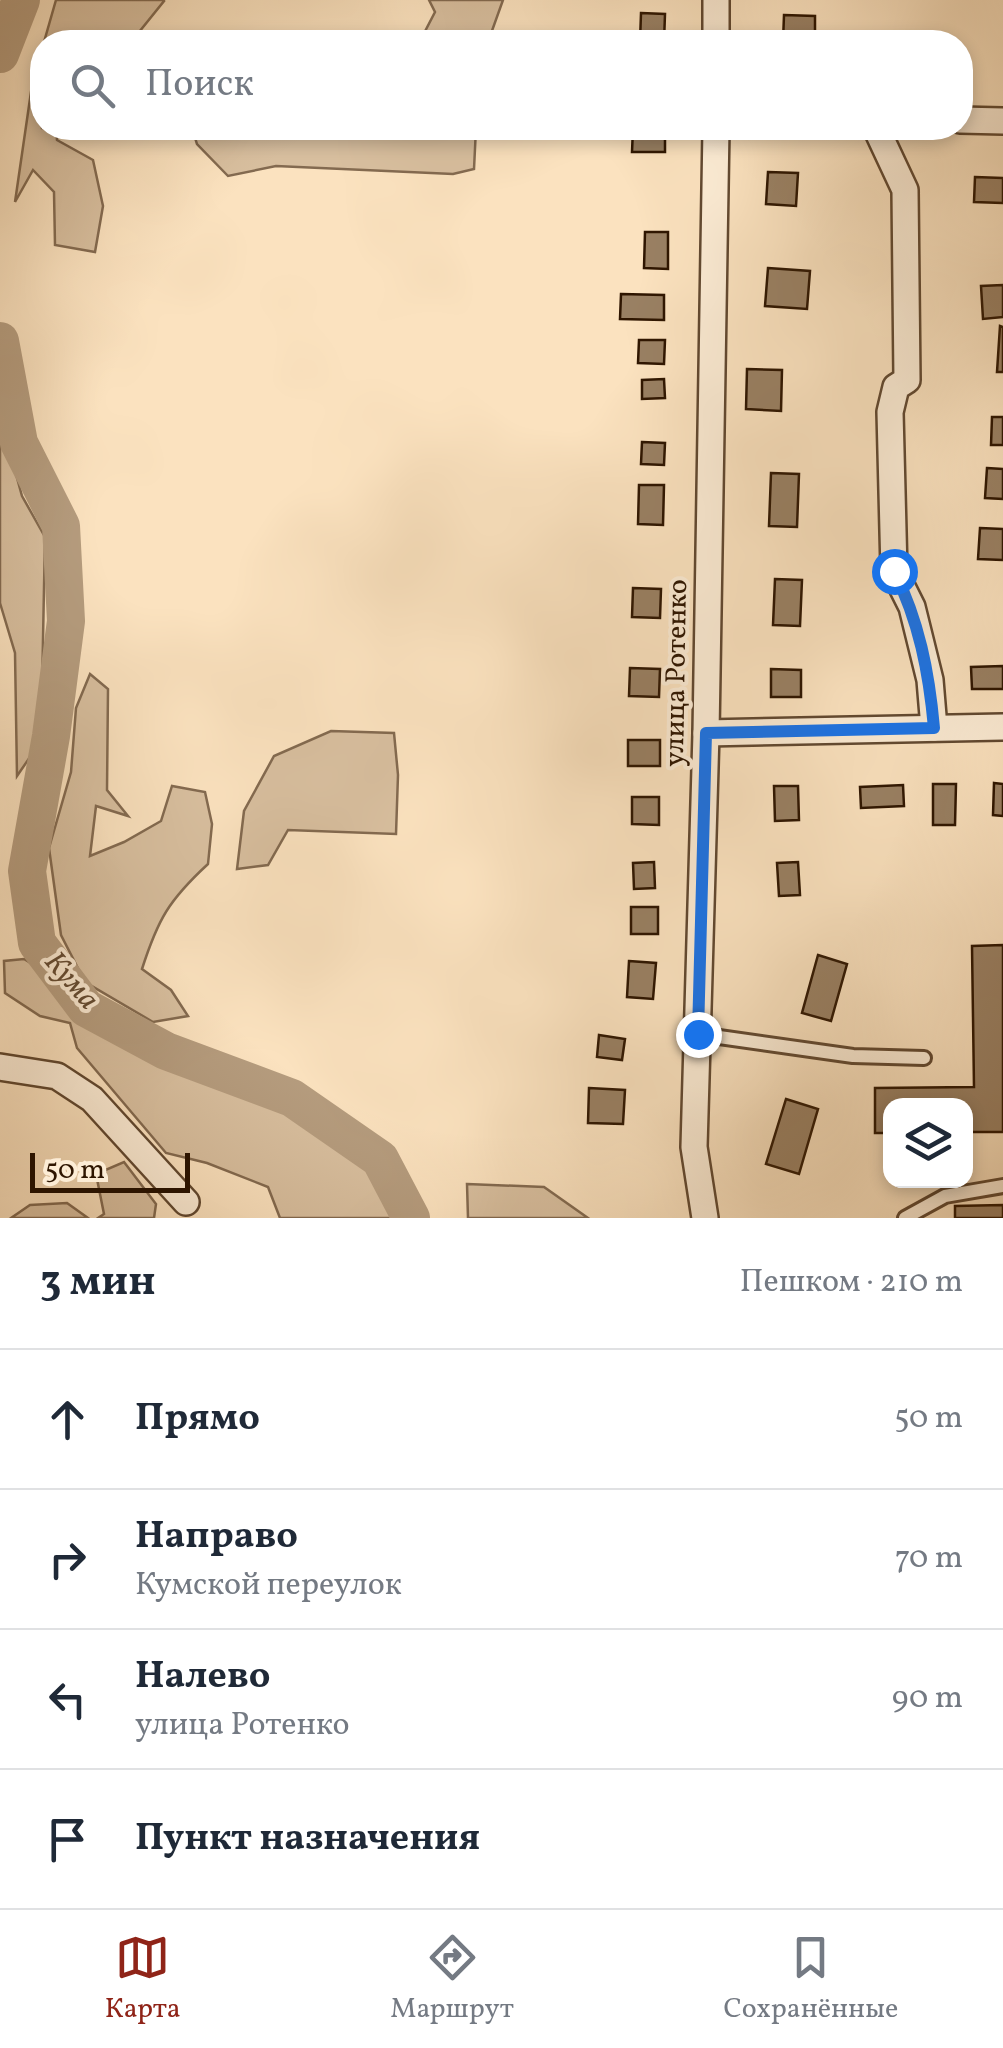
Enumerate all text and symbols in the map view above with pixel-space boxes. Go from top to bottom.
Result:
search box [30,30,973,140]
icon: search [65,58,120,113]
text: Поиск [145,59,254,112]
route start [872,549,918,595]
street label: улица Ротенко [656,579,698,767]
water label: Кума [34,943,108,1019]
route end [676,1012,722,1058]
map controls [883,1098,973,1188]
button: layers [883,1098,973,1188]
scale bar [30,1148,190,1192]
text: 50 m [45,1151,105,1190]
text: 3 мин [40,1254,156,1313]
text: Пешком · 210 m [740,1261,963,1305]
icon: ahead [40,1392,95,1447]
text: Прямо [135,1393,260,1446]
text: 50 m [894,1397,963,1441]
text: Направо [135,1511,298,1564]
icon: right [40,1532,95,1587]
text: 70 m [895,1537,963,1581]
text: Кумской переулок [135,1564,402,1608]
text: Налево [135,1651,271,1704]
icon: left [40,1672,95,1727]
text: 90 m [892,1677,963,1721]
text: улица Ротенко [135,1704,350,1748]
icon: arrive [40,1812,95,1867]
text: Пункт назначения [135,1813,480,1866]
tab: Карта [105,1930,181,2029]
tab: Маршрут [390,1930,514,2029]
tab: Сохранённые [724,1930,898,2029]

